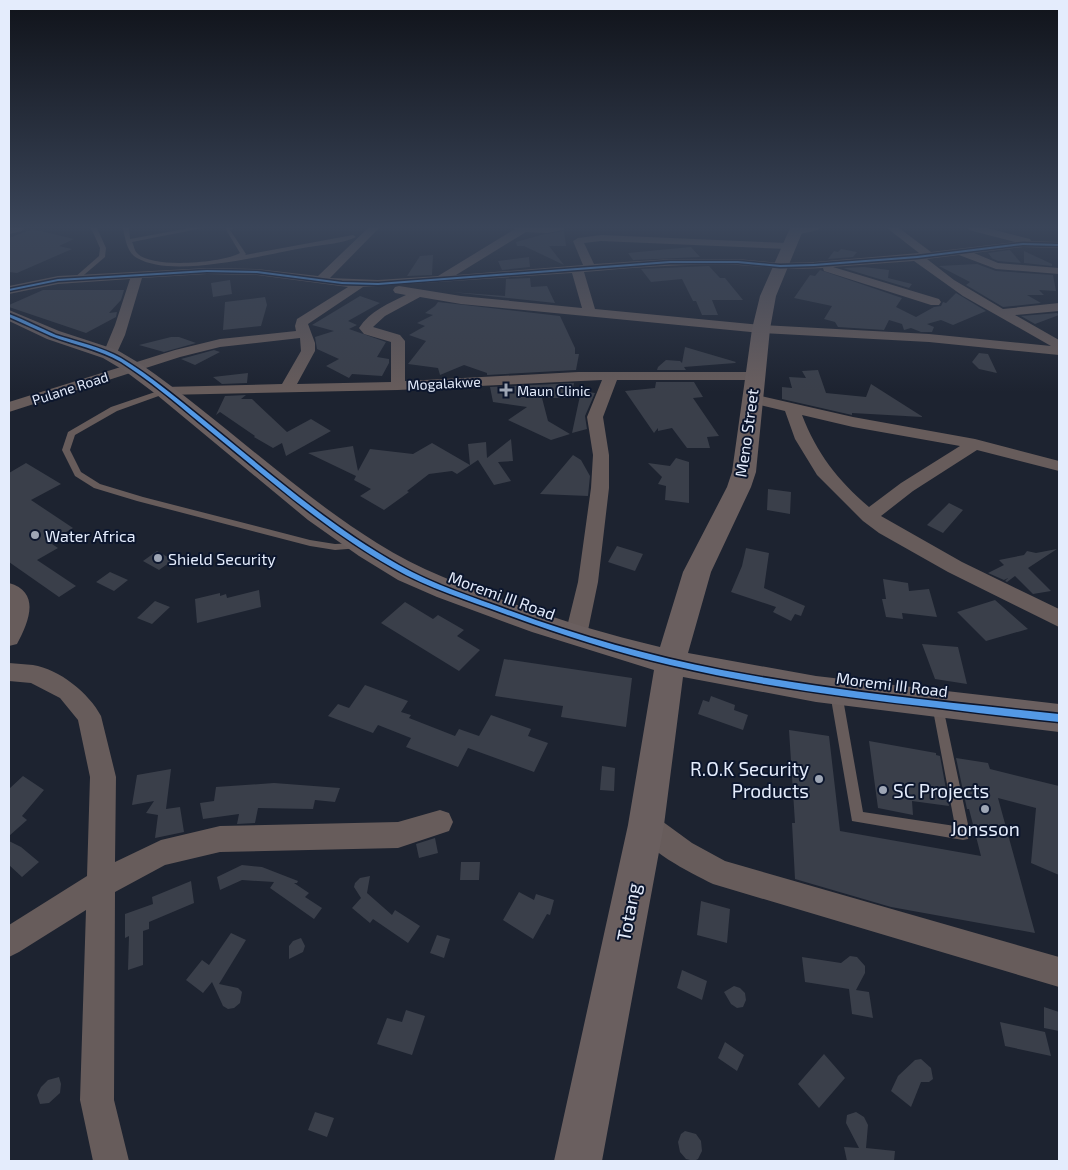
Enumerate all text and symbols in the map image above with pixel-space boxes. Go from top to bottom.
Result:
street label: Pulane Road [30,368,110,408]
street label: Mogalakwe [407,373,481,393]
place label: Maun Clinic [517,382,590,399]
marker: Maun Clinic [499,383,513,397]
street label: Meno Street [730,388,762,478]
place label: Water Africa [45,526,136,545]
marker: Water Africa [29,529,41,541]
place label: Shield Security [168,549,276,568]
marker: Shield Security [152,552,164,564]
street label: Moremi III Road [446,567,558,623]
street label: Moremi III Road [835,668,949,700]
place label: R.O.K Security Products [690,757,809,802]
marker: R.O.K Security Products [813,773,825,785]
place label: SC Projects [893,779,989,802]
marker: SC Projects [877,784,889,796]
marker: Jonsson [979,803,991,815]
place label: Jonsson [950,817,1020,840]
street label: Totang [611,880,645,943]

